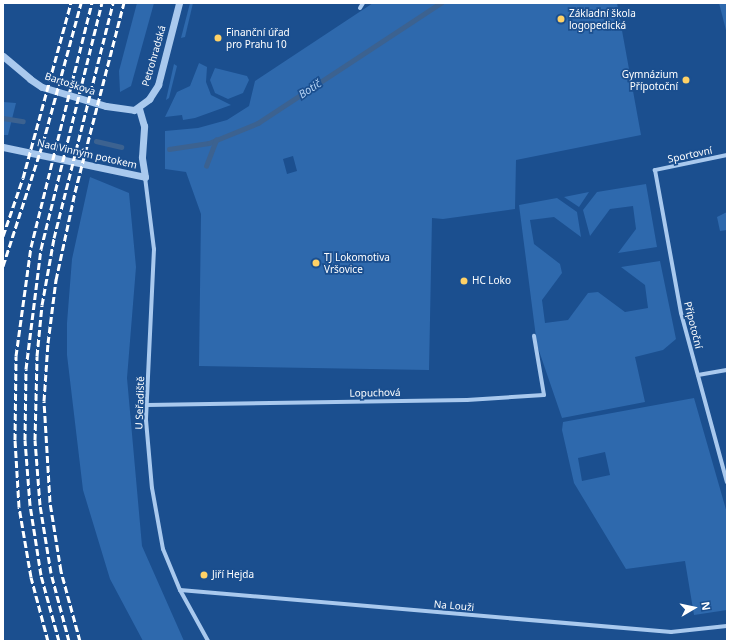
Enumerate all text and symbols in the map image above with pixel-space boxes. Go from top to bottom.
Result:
place label: Základní škola logopedická [569,7,636,30]
marker: Základní škola logopedická [556,14,566,24]
street label: Petrohradská [140,24,168,88]
place label: Finanční úřad pro Prahu 10 [226,26,290,50]
marker: Finanční úřad pro Prahu 10 [213,33,223,43]
place label: Gymnázium Přípotoční [622,68,678,92]
street label: Bartoškova [43,70,97,98]
marker: Gymnázium Přípotoční [681,75,691,85]
water label: Botič [296,77,324,101]
street label: Nad Vinným potokem [36,137,138,171]
street label: Sportovní [667,144,713,166]
place label: TJ Lokomotiva Vršovice [324,251,390,274]
marker: TJ Lokomotiva Vršovice [311,258,321,268]
place label: HC Loko [472,275,511,287]
marker: HC Loko [459,276,469,286]
street label: Přípotoční [681,300,705,350]
street label: U Seřadiště [133,376,147,430]
street label: Lopuchová [349,387,401,399]
place label: Jiří Hejda [212,569,254,581]
marker: Jiří Hejda [199,570,209,580]
north arrow [674,588,714,628]
street label: Na Louži [433,598,475,614]
text: N [698,600,714,612]

